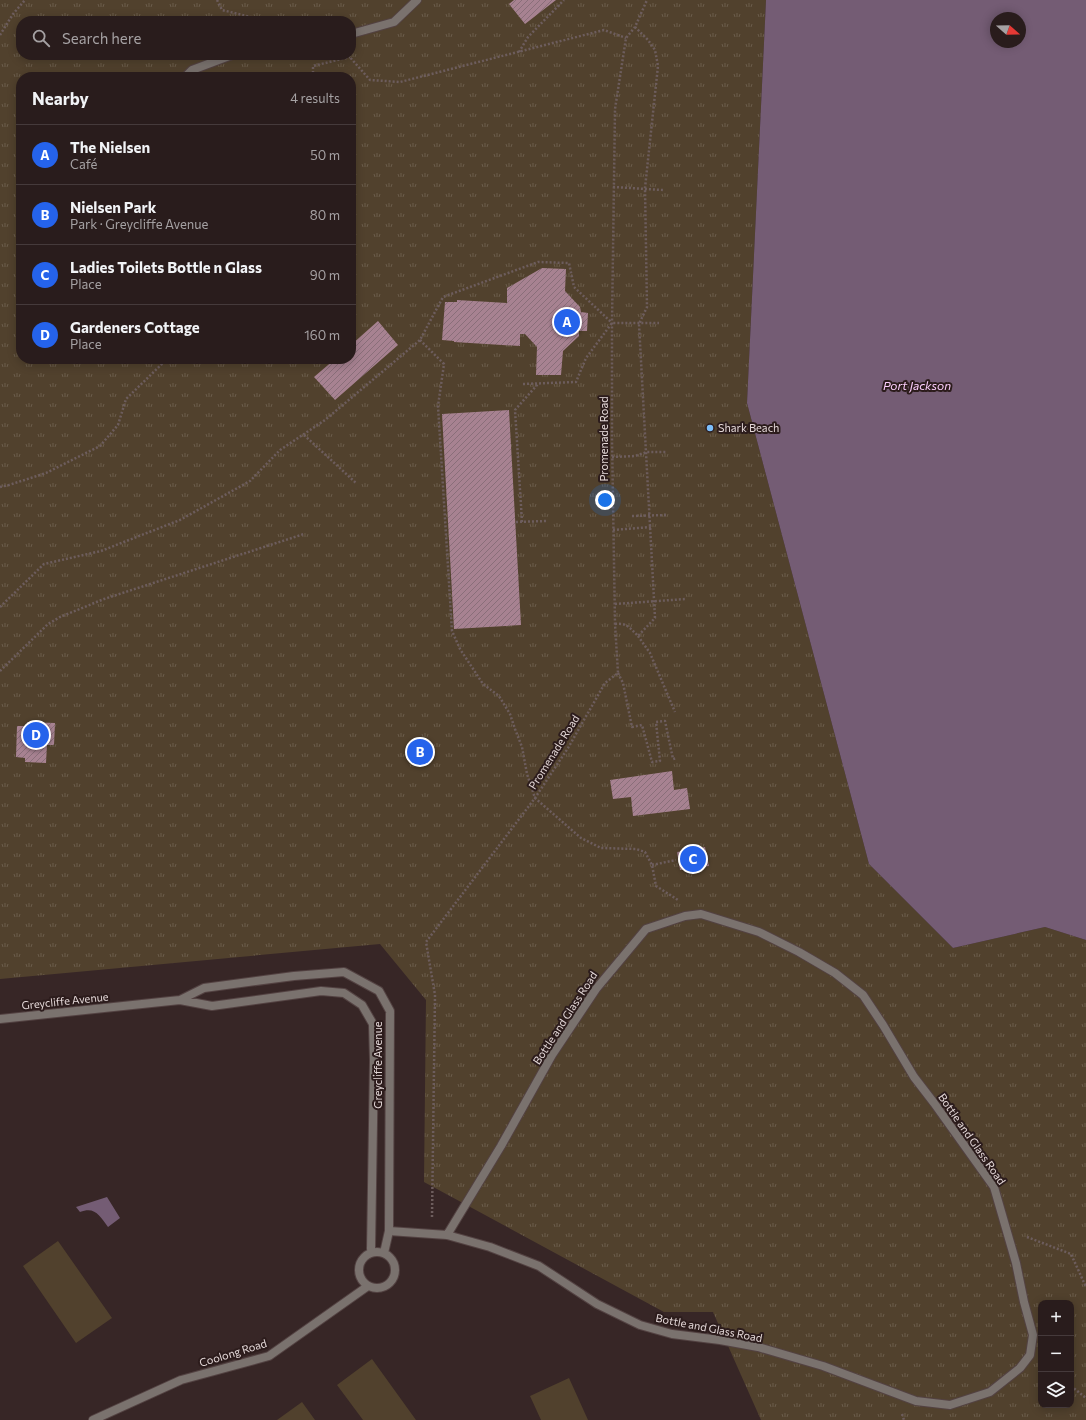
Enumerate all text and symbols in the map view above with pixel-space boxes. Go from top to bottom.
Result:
north arrow [990,12,1026,48]
search box [16,16,356,60]
icon: search [30,27,52,49]
text: Search here [62,29,141,47]
text: Nearby [32,88,89,109]
text: 4 results [290,90,340,106]
text: The Nielsen [70,138,150,156]
text: A [40,147,50,163]
text: 50 m [310,147,340,163]
text: Café [70,156,97,172]
text: Nielsen Park [70,198,156,216]
text: B [41,207,49,223]
text: 80 m [310,207,340,223]
text: Park · Greycliffe Avenue [70,216,208,232]
text: Ladies Toilets Bottle n Glass [70,258,262,276]
text: C [41,267,49,283]
text: 90 m [310,267,340,283]
text: Place [70,276,102,292]
pin: A [554,307,580,337]
text: Gardeners Cottage [70,318,200,336]
text: D [40,327,50,343]
text: 160 m [304,327,340,343]
text: Place [70,336,102,352]
water label: Port Jackson [883,378,951,393]
street label: Promenade Road [597,396,610,482]
place label: Shark Beach [718,421,779,434]
marker: Shark Beach [705,423,715,433]
your location [595,490,615,510]
street label: Promenade Road [526,712,582,791]
pin: D [23,720,49,750]
pin: B [407,737,433,767]
pin: C [680,844,706,874]
street label: Bottle and Glass Road [530,969,600,1067]
street label: Greycliffe Avenue [21,989,109,1012]
street label: Greycliffe Avenue [371,1021,384,1109]
street label: Bottle and Glass Road [936,1091,1009,1187]
map controls [1038,1300,1074,1408]
button: + [1038,1300,1074,1336]
street label: Bottle and Glass Road [655,1311,763,1344]
street label: Coolong Road [197,1336,268,1369]
button: − [1038,1336,1074,1372]
button: layers [1038,1372,1074,1408]

